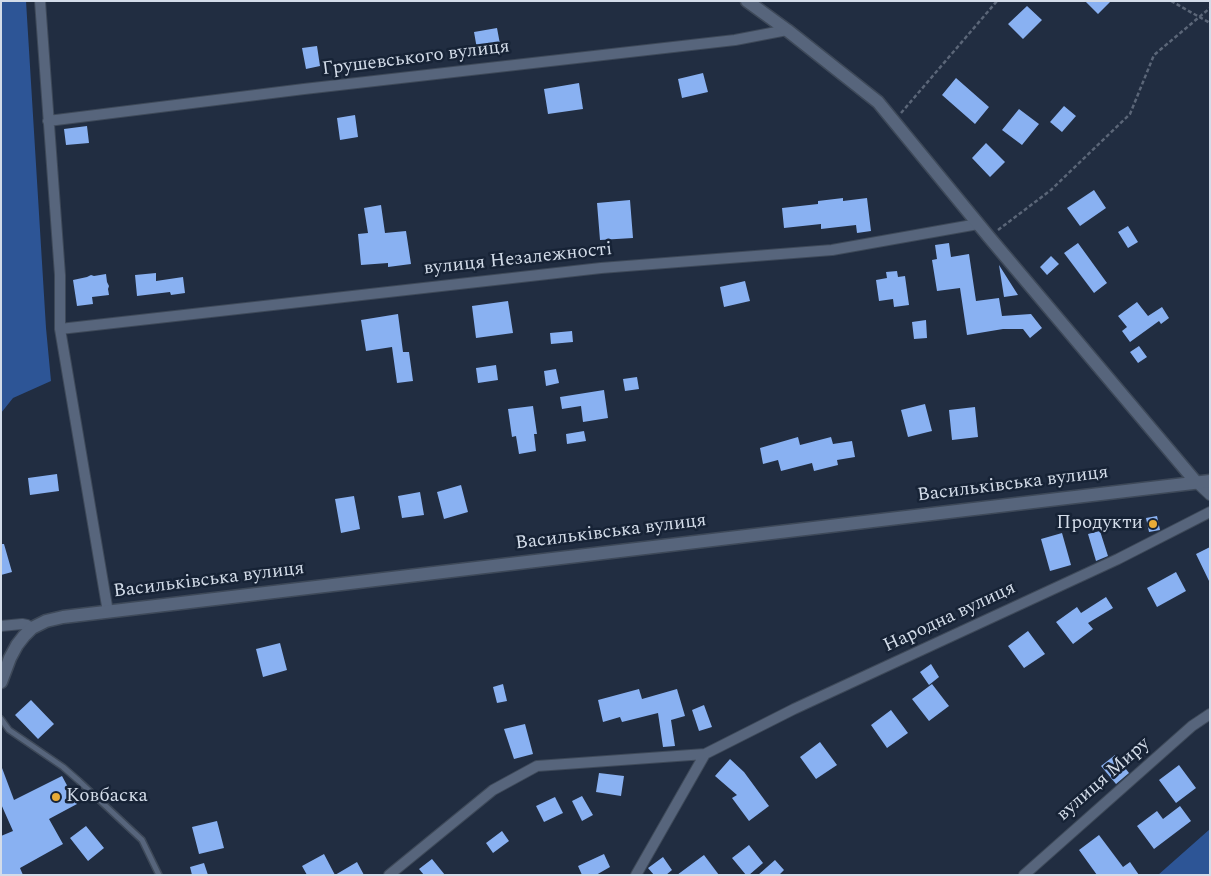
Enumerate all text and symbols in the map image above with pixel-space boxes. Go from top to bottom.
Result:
street label: Грушевського вулиця [321,36,511,82]
street label: вулиця Незалежності [423,239,613,281]
street label: Васильківська вулиця [916,462,1110,508]
street label: Васильківська вулиця [514,510,708,556]
place label: Продукти [1056,513,1143,535]
marker: Продукти [1147,518,1159,530]
street label: Васильківська вулиця [112,558,306,604]
street label: Народна вулиця [880,577,1020,659]
street label: вулиця Миру [1053,733,1155,827]
place label: Ковбаска [66,786,148,808]
marker: Ковбаска [50,791,62,803]

